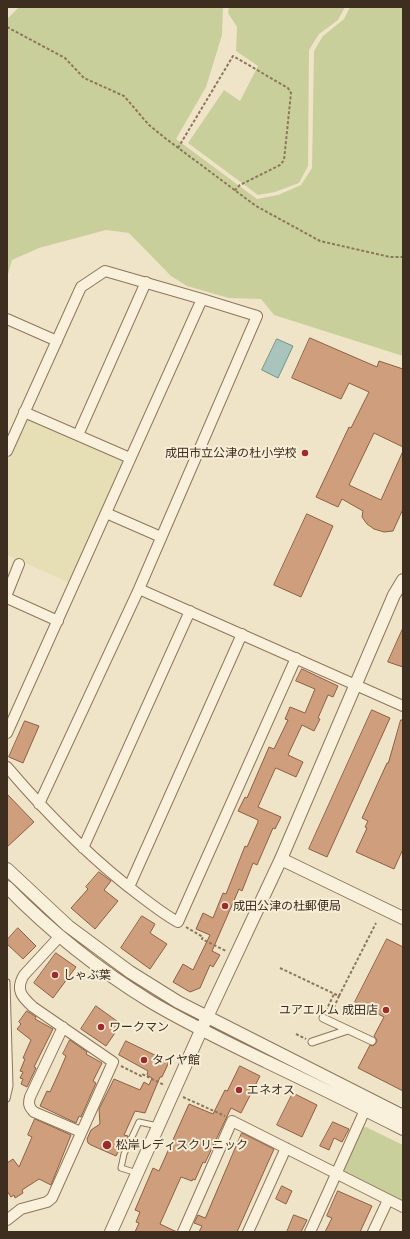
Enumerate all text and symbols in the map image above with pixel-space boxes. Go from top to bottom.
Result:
place label: 成田市立公津の杜小学校 [165,446,297,460]
marker: 成田市立公津の杜小学校 [300,448,310,458]
place label: 成田公津の杜郵便局 [233,899,341,913]
marker: 成田公津の杜郵便局 [220,901,230,911]
place label: しゃぶ葉 [63,968,111,982]
marker: しゃぶ葉 [50,970,60,980]
place label: ユアエルム 成田店 [279,1003,378,1017]
marker: ユアエルム 成田店 [381,1005,391,1015]
place label: ワークマン [109,1020,169,1034]
marker: ワークマン [96,1022,106,1032]
place label: タイヤ館 [152,1053,200,1067]
marker: タイヤ館 [139,1055,149,1065]
place label: エネオス [247,1083,295,1097]
marker: エネオス [234,1085,244,1095]
place label: 松岸レディスクリニック [116,1138,248,1152]
marker: 松岸レディスクリニック [101,1139,113,1151]

